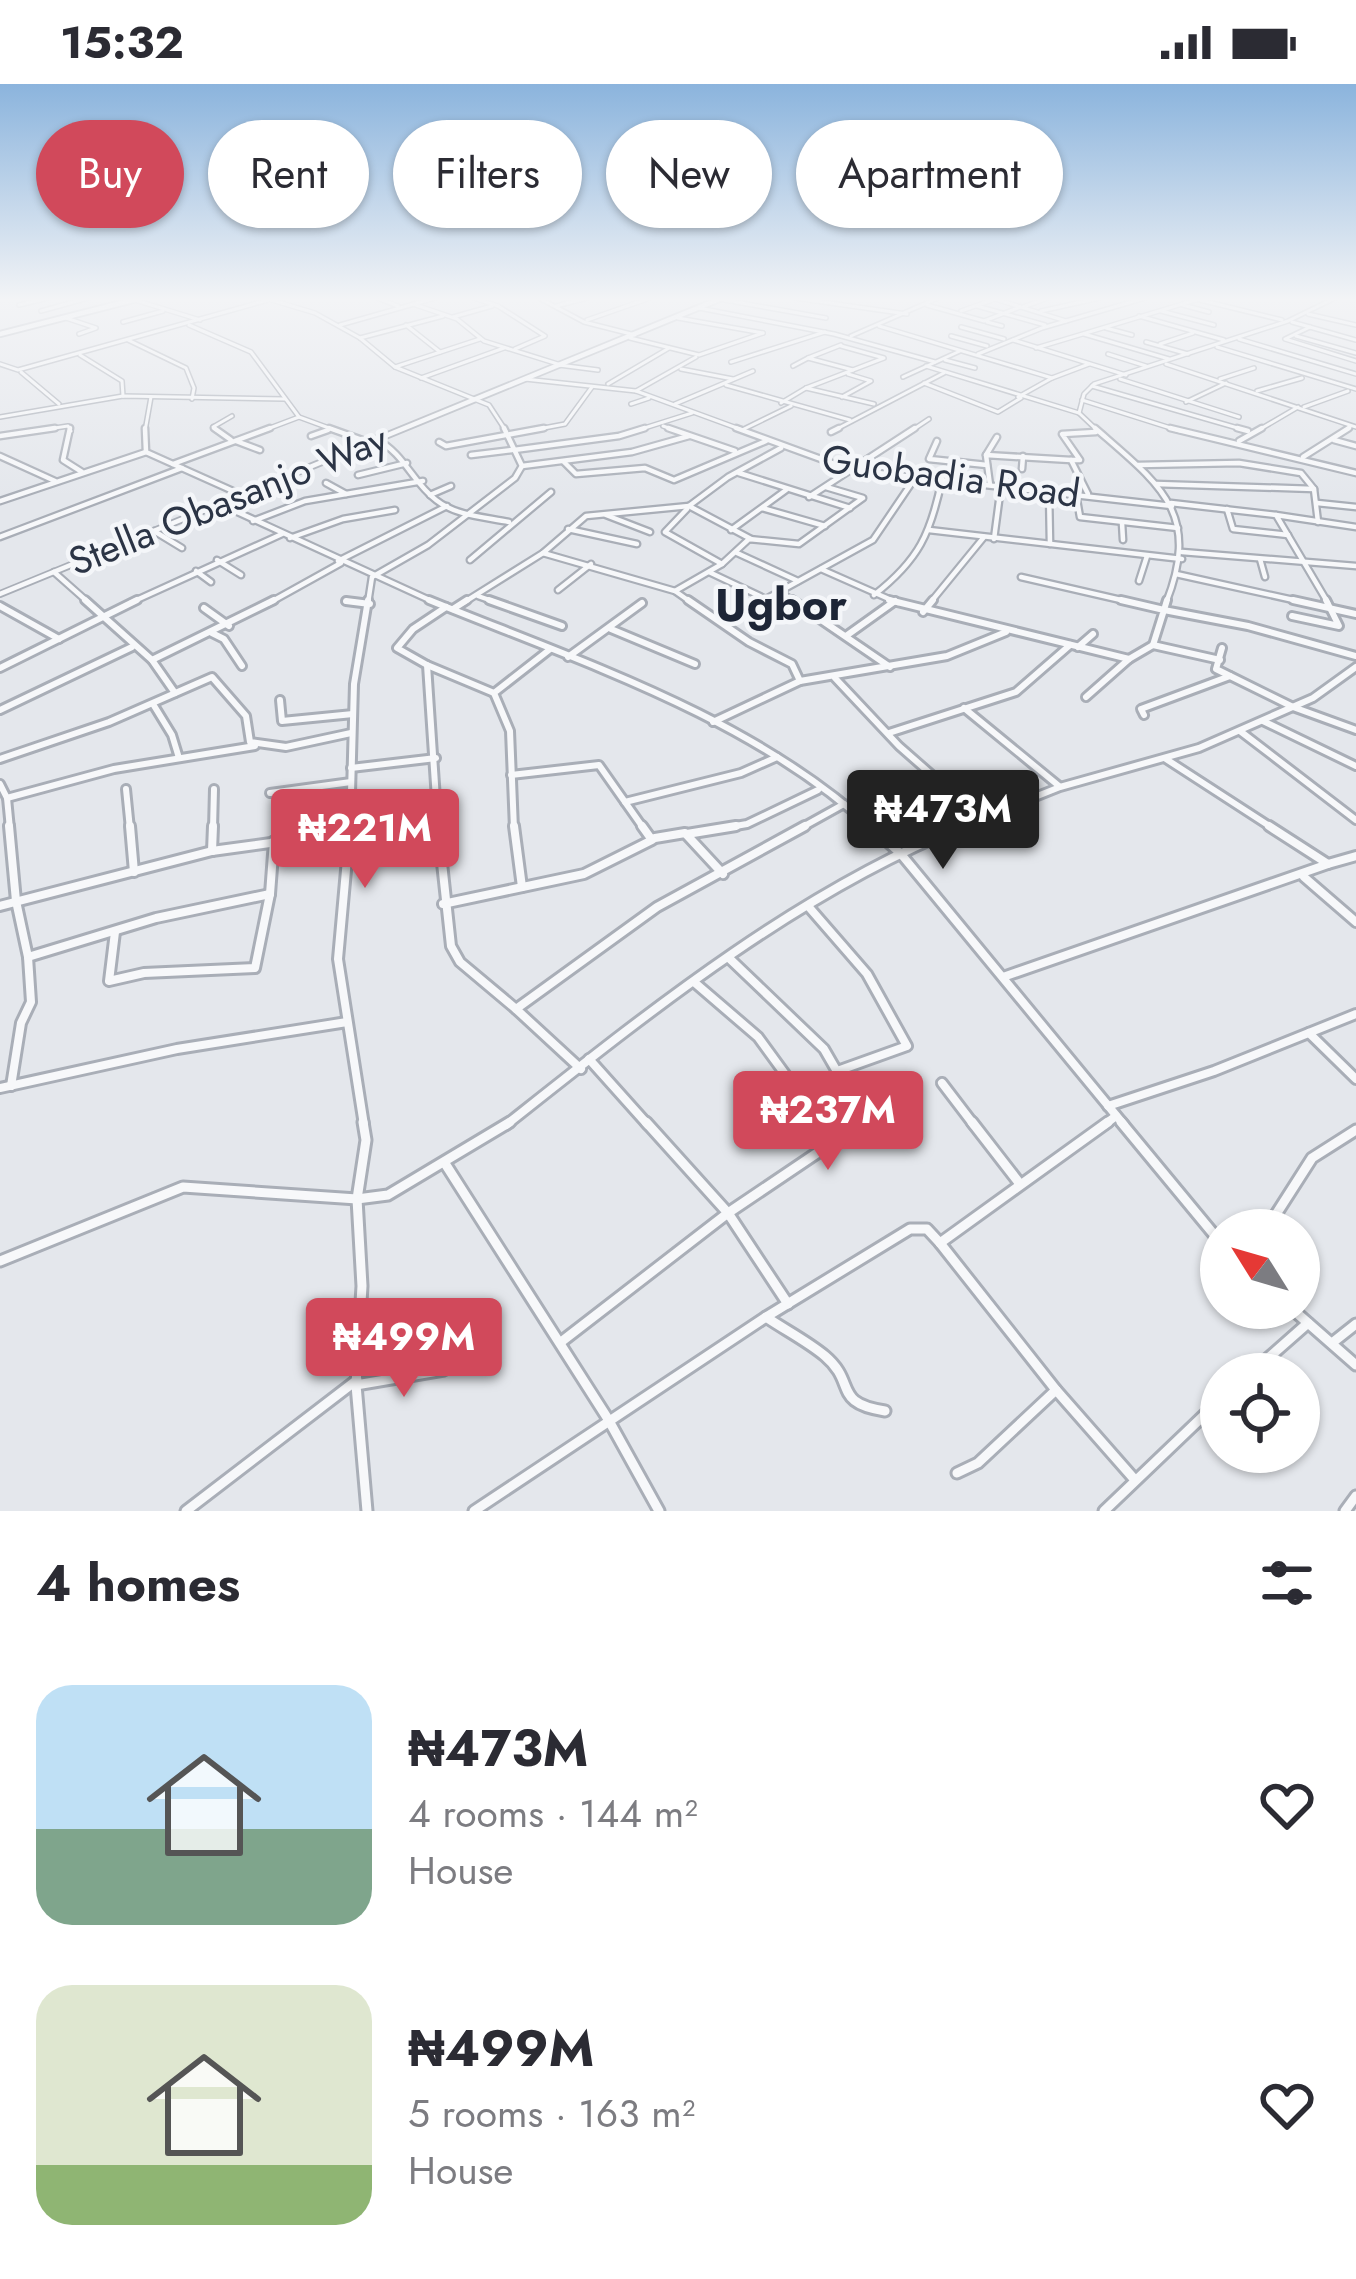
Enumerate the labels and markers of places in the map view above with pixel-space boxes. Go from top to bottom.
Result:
pin: ₦473M [859,770,1027,872]
pin: ₦221M [281,789,449,891]
pin: ₦237M [744,1071,912,1173]
pin: ₦499M [320,1298,488,1400]

